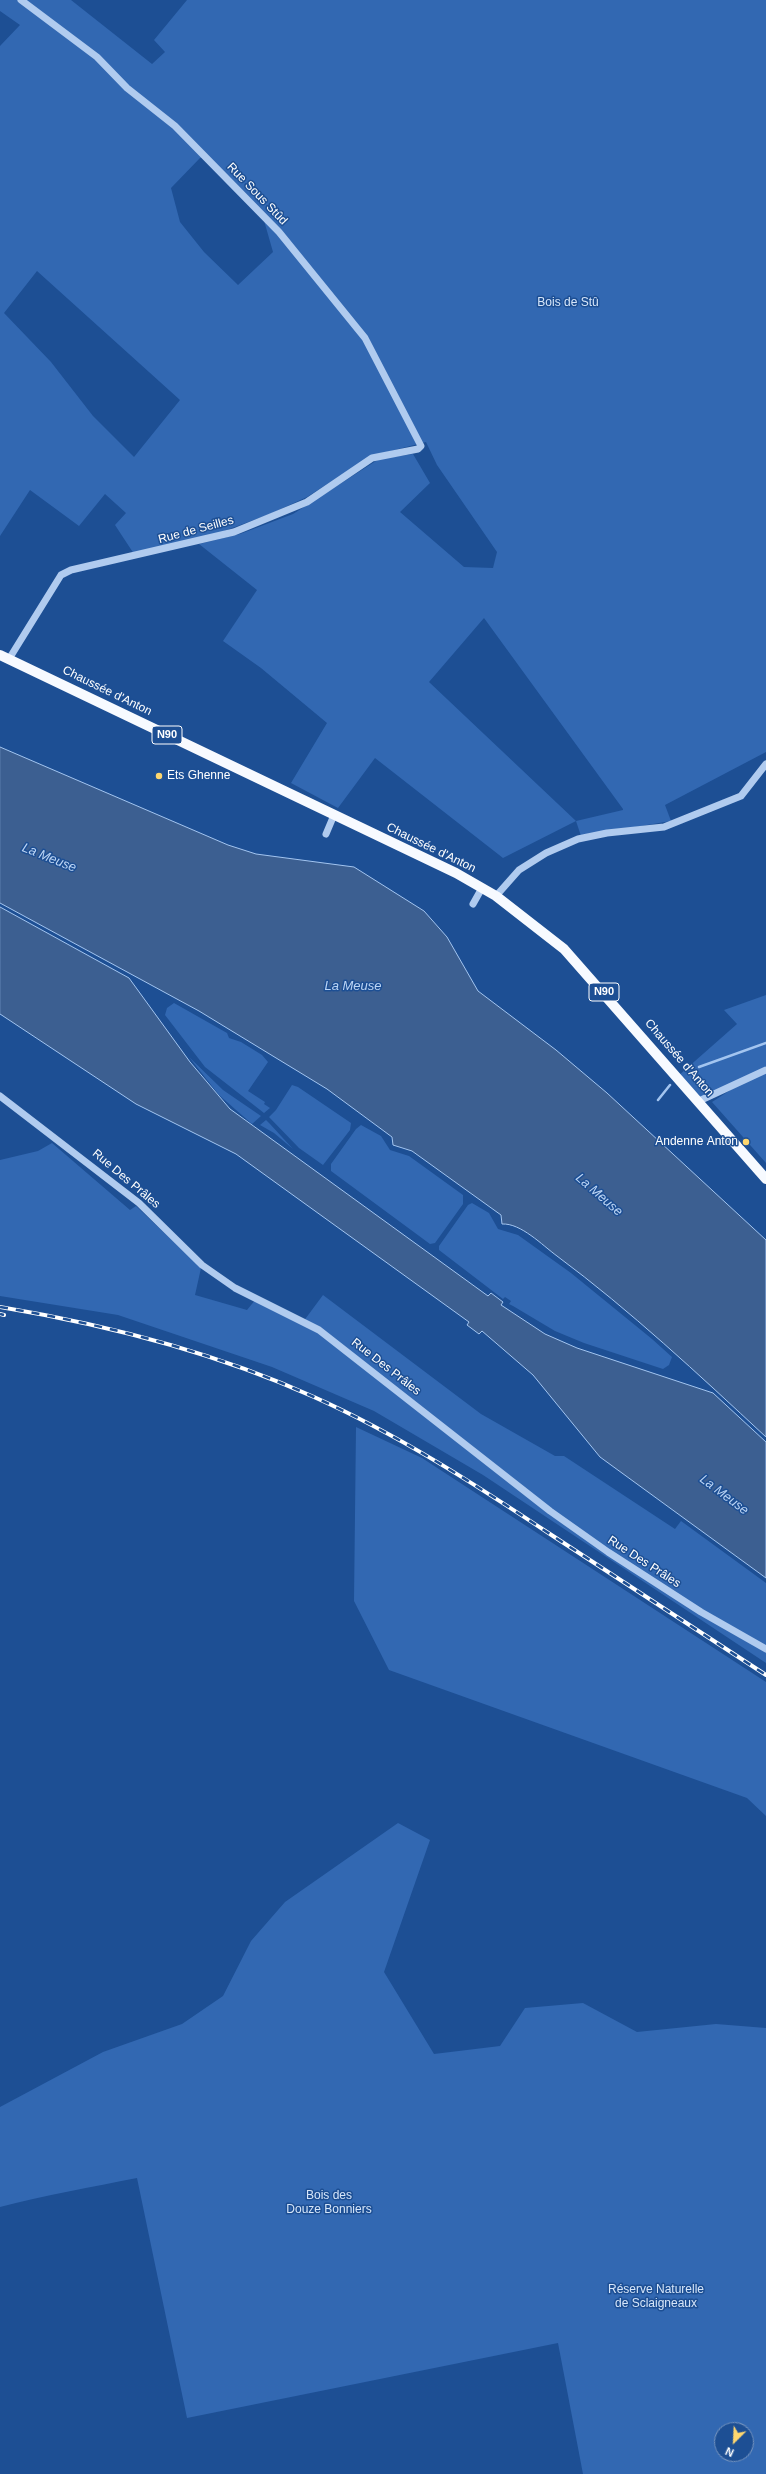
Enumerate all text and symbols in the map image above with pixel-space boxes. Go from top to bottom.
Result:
street label: Rue Sous Stûd [224,160,290,228]
park label: Bois de Stû [537,296,599,310]
street label: Rue de Seilles [157,513,235,547]
street label: Chaussée d'Anton [60,663,154,719]
road number: N90 [152,726,182,744]
place label: Ets Ghenne [167,769,230,783]
marker: Ets Ghenne [154,771,164,781]
street label: Chaussée d'Anton [384,820,478,876]
water label: La Meuse [20,840,78,876]
water label: La Meuse [324,978,382,994]
road number: N90 [589,983,619,1001]
street label: Chaussée d'Anton [642,1016,716,1100]
place label: Andenne Anton [655,1135,738,1149]
marker: Andenne Anton [741,1137,751,1147]
street label: Rue Des Prâles [89,1146,163,1212]
water label: La Meuse [572,1170,626,1220]
street label: Rue Des Prâles [348,1335,424,1399]
water label: La Meuse [697,1472,751,1518]
street label: Rue Des Prâles [605,1533,683,1591]
park label: Bois des Douze Bonniers [286,2189,372,2217]
park label: Réserve Naturelle de Sclaigneaux [608,2283,704,2311]
north arrow [714,2422,754,2462]
text: N [723,2445,736,2459]

